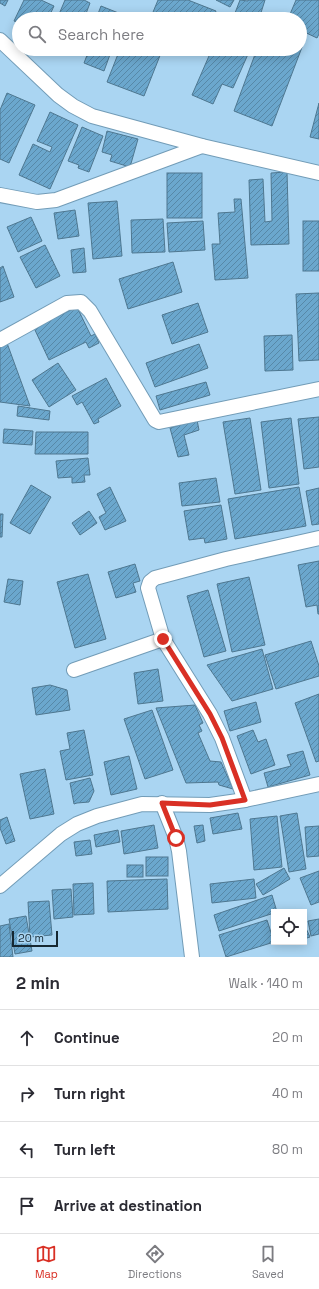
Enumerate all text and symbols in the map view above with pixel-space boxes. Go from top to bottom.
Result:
search box [12,12,307,56]
icon: search [26,23,48,45]
text: Search here [58,25,144,44]
route end [154,630,172,648]
route start [167,829,185,847]
map controls [271,909,307,945]
button: locate [271,909,307,945]
scale bar [12,929,58,948]
text: 20 m [18,931,44,945]
text: 2 min [16,972,60,994]
text: Walk · 140 m [229,975,303,992]
icon: ahead [16,1027,38,1049]
text: Continue [54,1028,120,1047]
text: 20 m [272,1029,303,1046]
icon: right [16,1083,38,1105]
text: Turn right [54,1084,125,1103]
text: 40 m [272,1085,303,1102]
icon: left [16,1139,38,1161]
text: Turn left [54,1140,116,1159]
text: 80 m [272,1141,303,1158]
icon: arrive [16,1195,38,1217]
text: Arrive at destination [54,1196,202,1215]
tab: Map [35,1243,58,1281]
tab: Directions [128,1243,182,1281]
tab: Saved [252,1243,284,1281]

